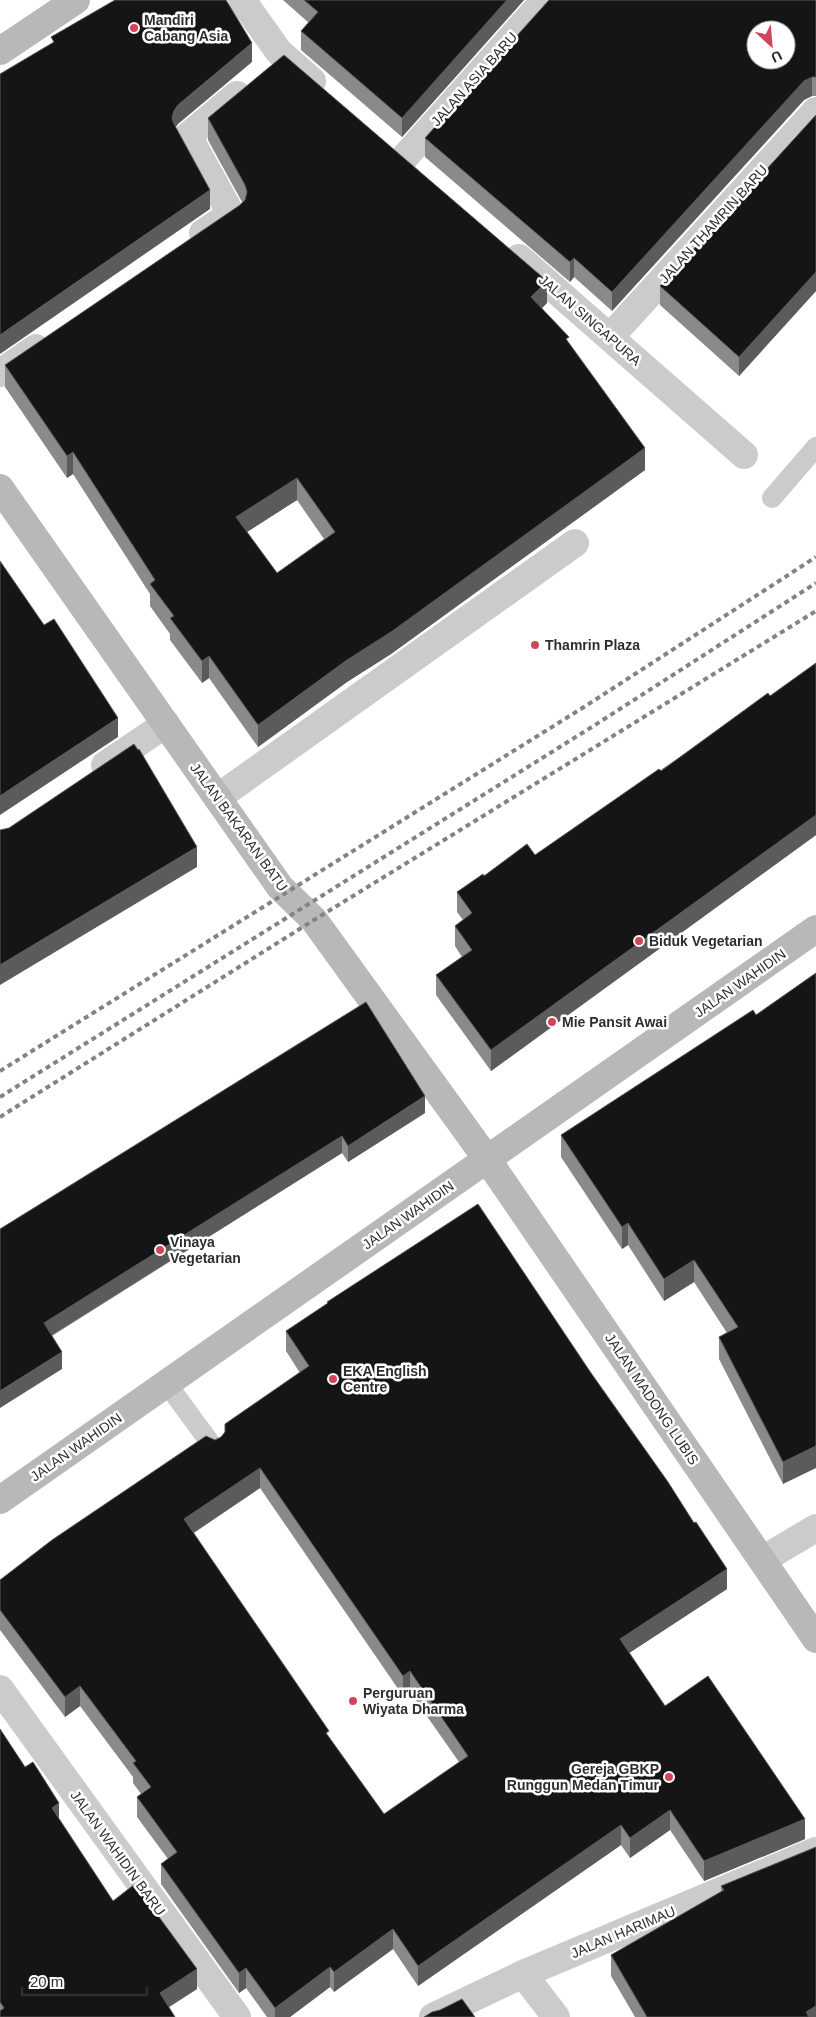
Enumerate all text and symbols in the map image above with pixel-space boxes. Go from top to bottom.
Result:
place label: Mandiri Cabang Asia [144,12,228,44]
north arrow [746,20,796,70]
marker: Mandiri Cabang Asia [128,22,140,34]
street label: JALAN ASIA BARU [428,29,520,129]
text: U [769,47,785,66]
street label: JALAN THAMRIN BARU [656,162,770,286]
street label: JALAN SINGAPURA [536,271,645,369]
place label: Thamrin Plaza [545,637,640,653]
marker: Thamrin Plaza [529,639,541,651]
street label: JALAN BAKARAN BATU [187,760,291,894]
place label: Biduk Vegetarian [649,933,763,949]
marker: Biduk Vegetarian [633,935,645,947]
street label: JALAN WAHIDIN [691,946,789,1020]
place label: Mie Pansit Awai [562,1014,667,1030]
marker: Mie Pansit Awai [546,1016,558,1028]
street label: JALAN WAHIDIN [359,1178,457,1252]
place label: Vinaya Vegetarian [170,1234,241,1266]
marker: Vinaya Vegetarian [154,1244,166,1256]
street label: JALAN MADONG LUBIS [602,1330,702,1468]
place label: EKA English Centre [343,1363,427,1395]
marker: EKA English Centre [327,1373,339,1385]
street label: JALAN WAHIDIN [27,1410,125,1484]
place label: Perguruan Wiyata Dharma [363,1685,464,1717]
marker: Perguruan Wiyata Dharma [347,1695,359,1707]
place label: Gereja GBKP Runggun Medan Timur [507,1761,660,1793]
marker: Gereja GBKP Runggun Medan Timur [663,1771,675,1783]
street label: JALAN WAHIDIN BARU [67,1787,169,1919]
street label: JALAN HARIMAU [568,1903,678,1961]
scale bar [22,1964,148,1996]
text: 20 m [30,1973,63,1990]

